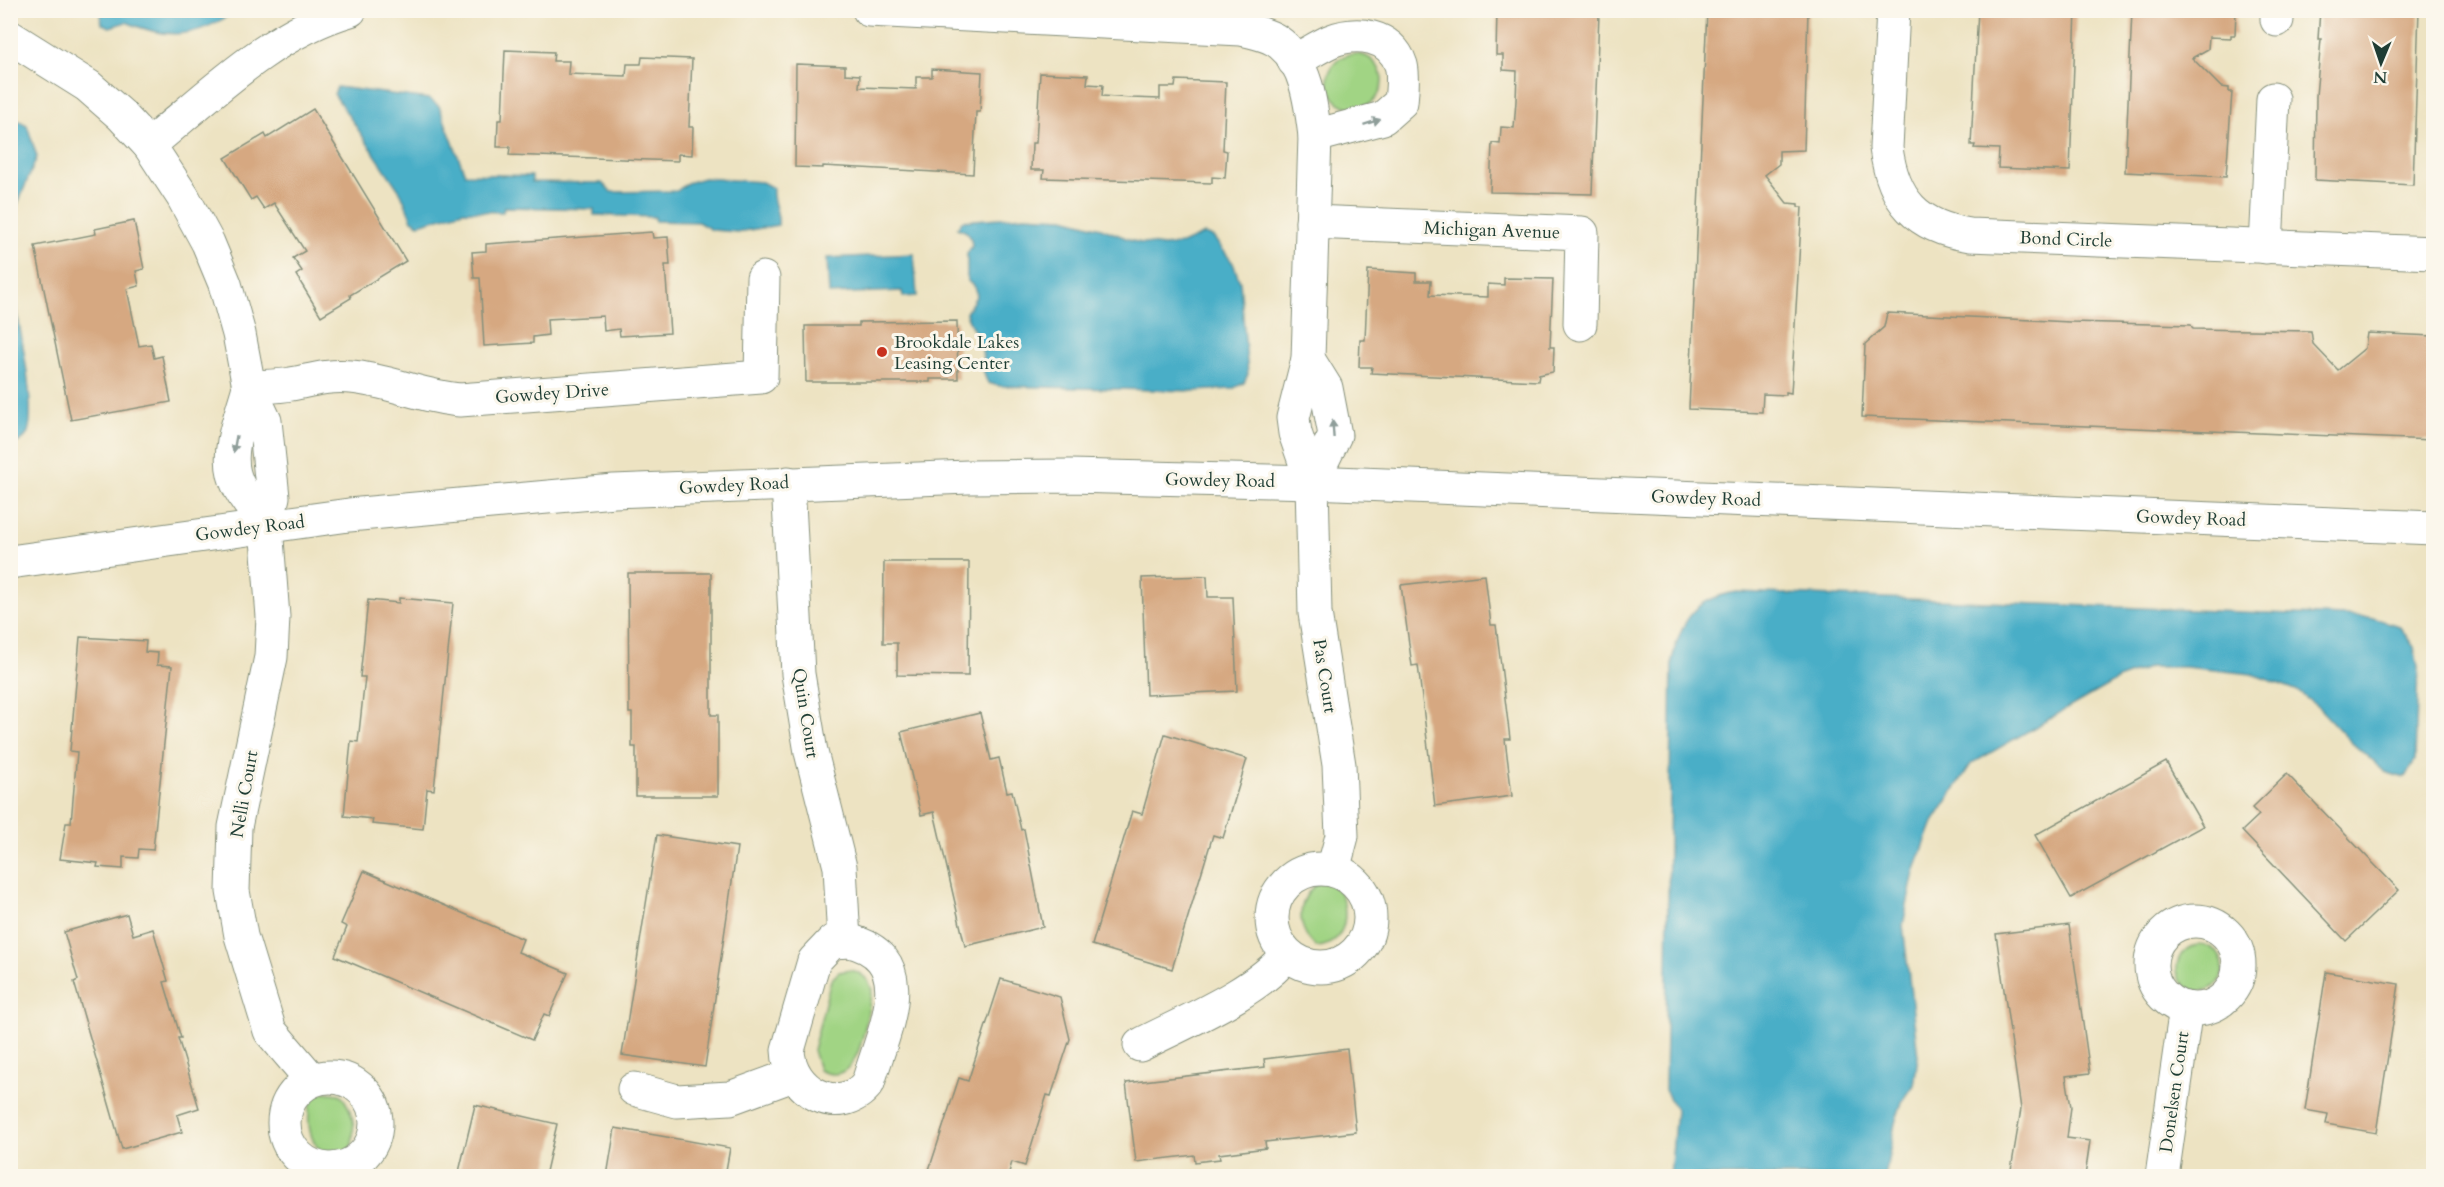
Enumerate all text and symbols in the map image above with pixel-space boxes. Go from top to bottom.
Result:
north arrow [2351,33,2411,93]
text: N [2373,66,2388,88]
one-way arrow [1363,117,1381,126]
street label: Michigan Avenue [1423,216,1561,245]
street label: Bond Circle [2019,225,2113,254]
place label: Brookdale Lakes Leasing Center [894,330,1019,376]
marker: Brookdale Lakes Leasing Center [875,345,889,359]
street label: Gowdey Drive [494,377,610,410]
one-way arrow [1328,419,1338,438]
one-way arrow [230,435,239,454]
street label: Gowdey Road [1165,467,1276,494]
street label: Gowdey Road [678,470,790,501]
street label: Gowdey Road [1651,484,1762,513]
street label: Gowdey Road [2136,504,2247,533]
street label: Gowdey Road [194,509,307,548]
street label: Pas Court [1306,637,1343,715]
street label: Quin Court [786,666,825,760]
street label: Nelli Court [225,748,265,840]
street label: Donelsen Court [2154,1030,2195,1154]

